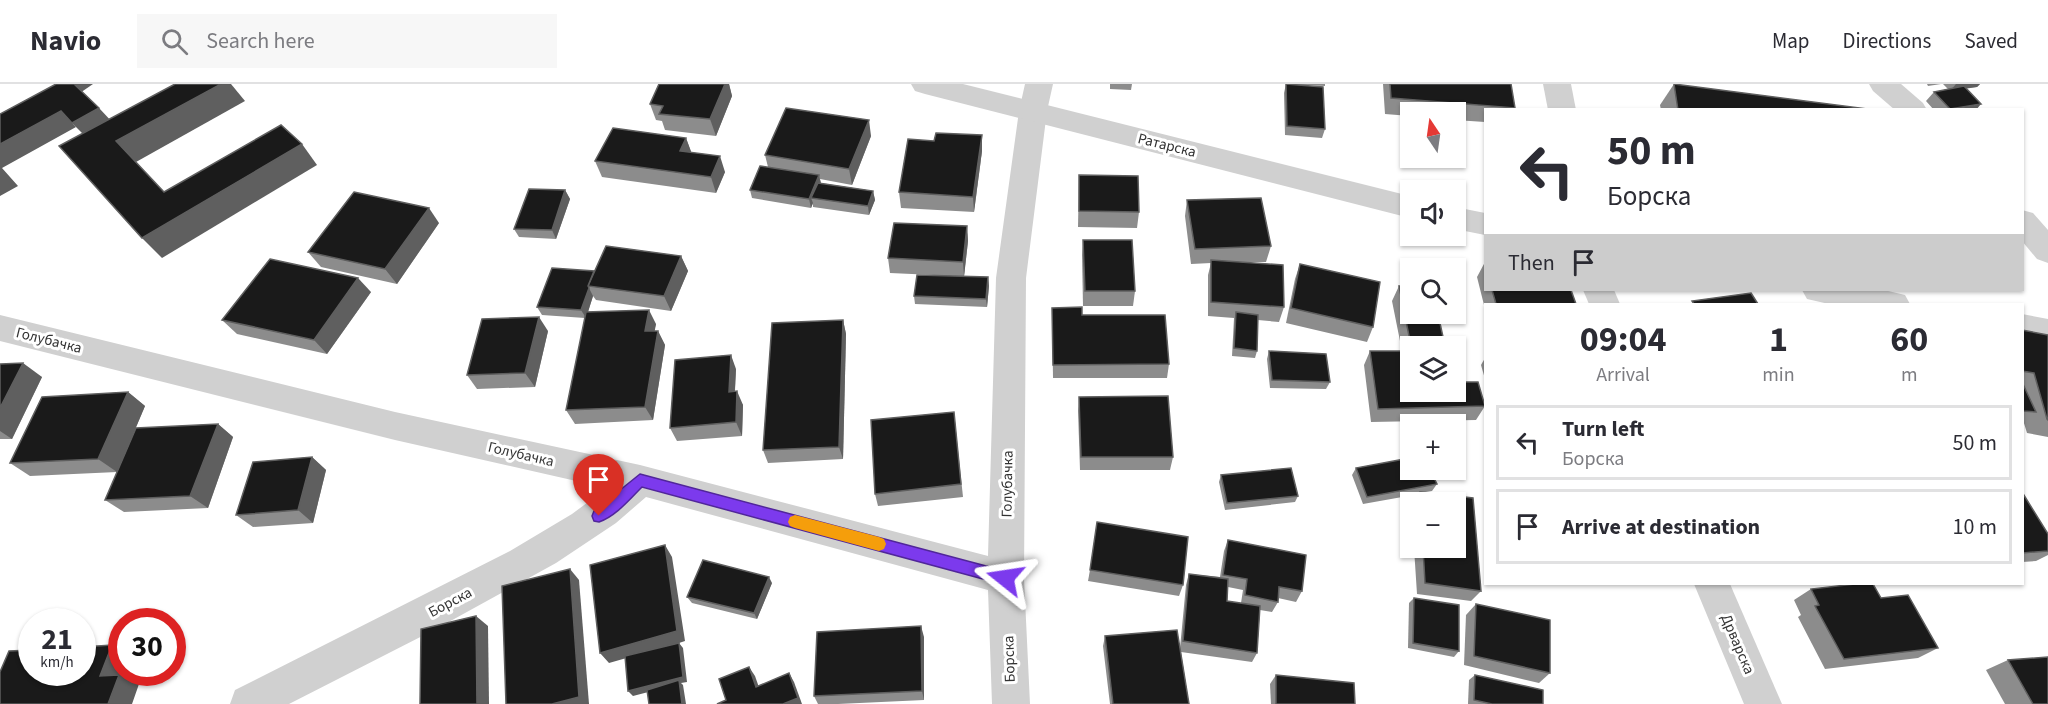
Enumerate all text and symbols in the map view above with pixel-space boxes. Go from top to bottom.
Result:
search box [137,14,557,68]
text: Navio [30,21,101,61]
icon: search [158,25,191,58]
text: Search here [206,25,315,57]
text: Map [1772,26,1810,56]
text: Directions [1843,26,1931,56]
text: Saved [1964,26,2018,56]
north arrow [1400,102,1466,168]
map controls [1400,102,1466,558]
text: 50 m [1607,121,1696,181]
street label: Ратарска [1136,128,1198,163]
icon: left [1508,132,1586,210]
text: Борска [1607,177,1691,216]
button: sound [1400,180,1466,246]
icon: arrive [1567,246,1600,279]
text: Then [1508,247,1555,279]
button: search [1400,258,1466,324]
text: 09:04 [1580,314,1667,365]
text: 1 [1769,314,1788,365]
text: 60 [1890,314,1928,365]
street label: Голубачка [14,322,84,359]
button: layers [1400,336,1466,402]
text: Arrival [1596,361,1650,389]
text: min [1762,361,1795,389]
text: m [1901,361,1918,389]
text: Turn left [1562,413,1644,445]
button: + [1400,414,1466,480]
icon: left [1511,426,1544,459]
text: 50 m [1952,427,1997,459]
street label: Голубачка [486,437,556,472]
text: Борска [1562,445,1624,473]
street label: Голубачка [996,450,1019,518]
pin [573,454,624,516]
icon: arrive [582,463,615,496]
button: − [1400,492,1466,558]
icon: arrive [1511,510,1544,543]
text: Arrive at destination [1562,511,1760,543]
text: 10 m [1952,511,1997,543]
position arrow [973,546,1037,610]
street label: Борска [425,582,476,623]
speed limit sign: 30 [108,608,186,686]
street label: Дрварска [1715,611,1760,677]
text: 21 [41,618,73,661]
street label: Борска [998,635,1021,683]
text: km/h [40,652,74,673]

